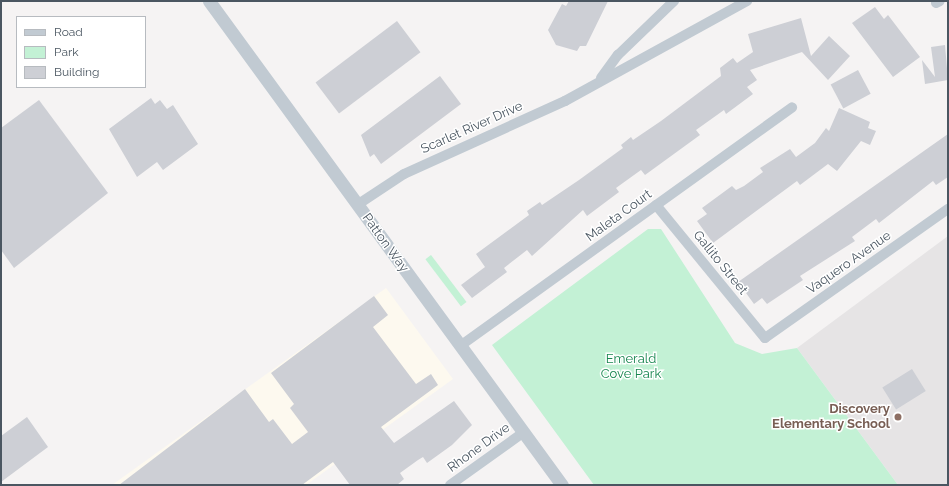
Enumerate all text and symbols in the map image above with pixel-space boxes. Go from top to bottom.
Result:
legend [16,16,146,88]
text: Road [54,25,83,39]
text: Park [54,45,79,59]
text: Building [54,65,100,79]
street label: Scarlet River Drive [419,99,525,157]
street label: Maleta Court [583,187,655,245]
street label: Patton Way [358,210,412,276]
street label: Gallito Street [690,228,750,298]
street label: Vaquero Avenue [804,228,894,298]
park label: Emerald Cove Park [601,352,661,383]
place label: Discovery Elementary School [772,402,890,433]
marker: Discovery Elementary School [893,412,903,422]
street label: Rhone Drive [445,420,513,476]

